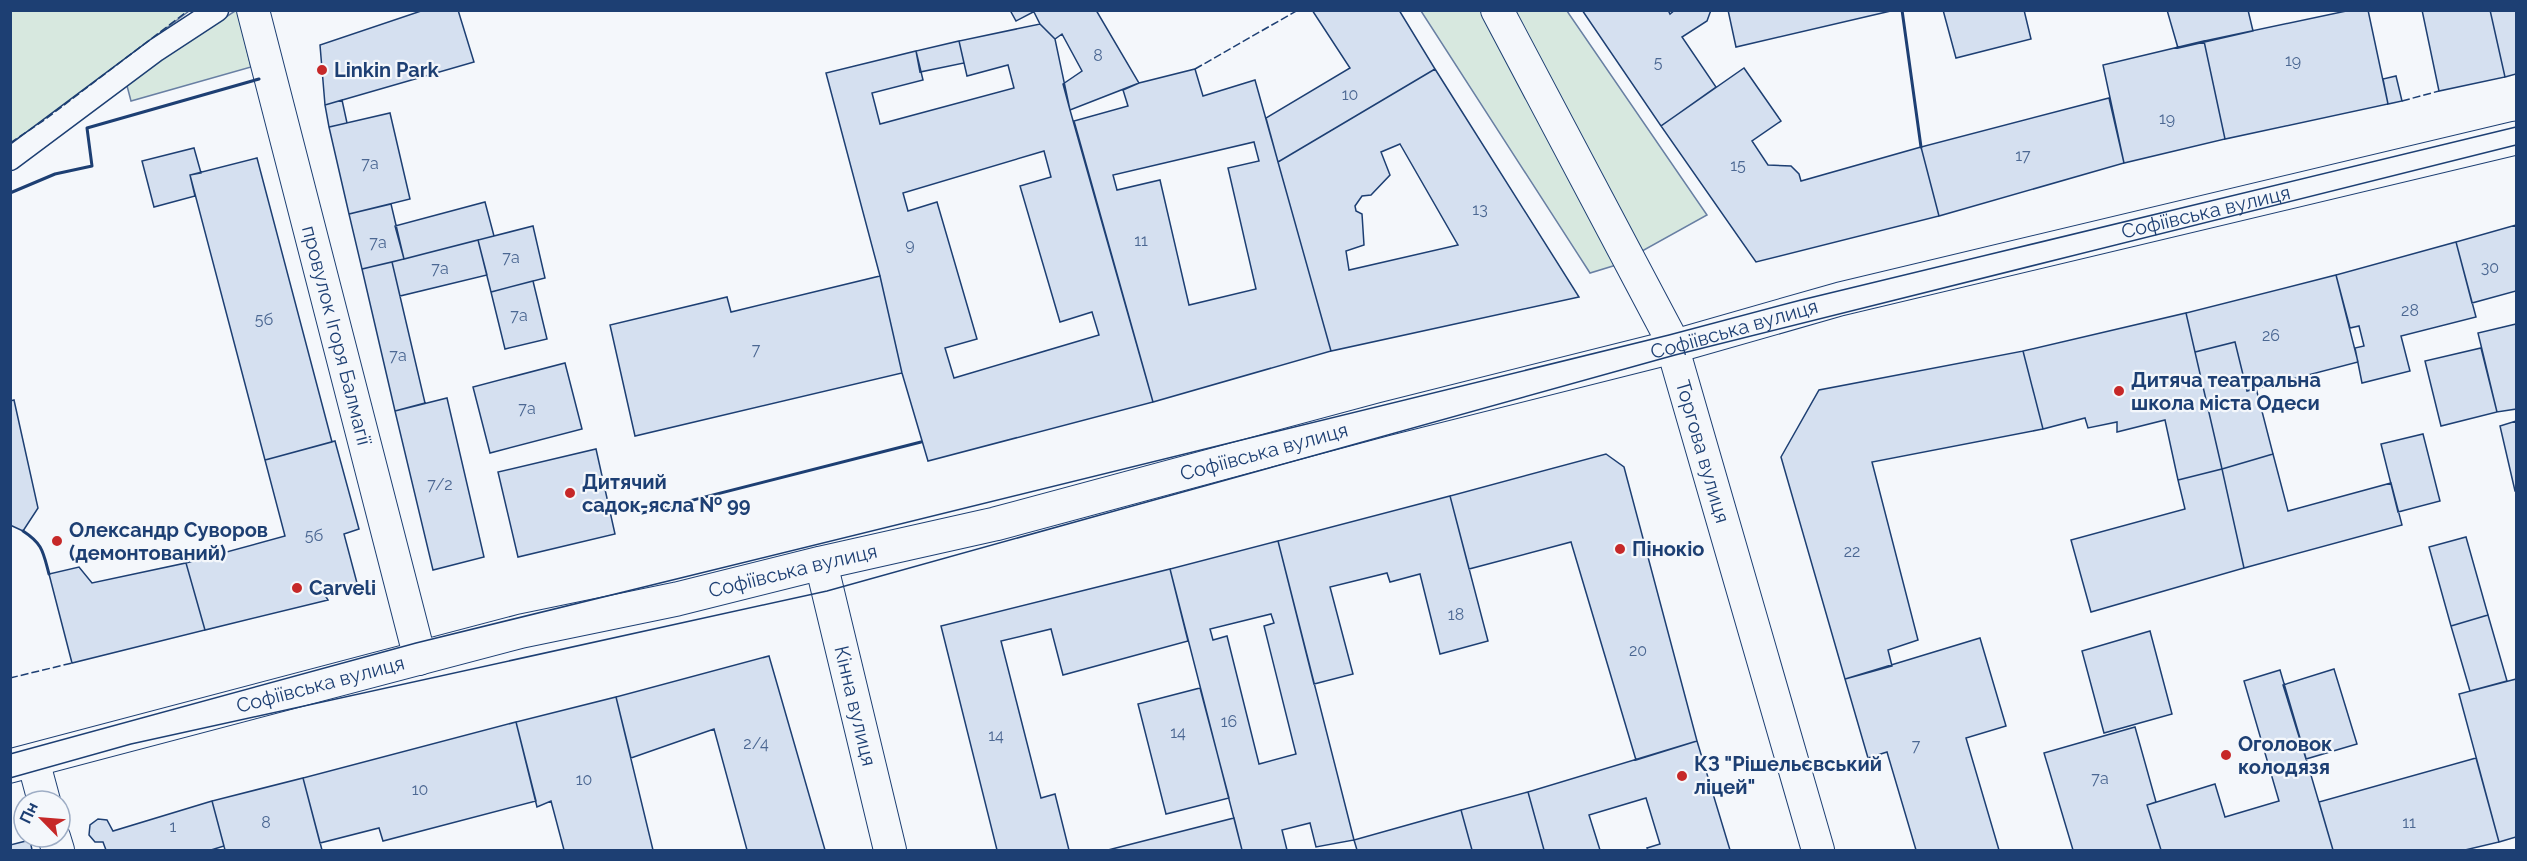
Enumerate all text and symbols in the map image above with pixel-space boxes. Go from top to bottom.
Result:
house number: 8 [1093,46,1103,65]
house number: 19 [2285,51,2301,70]
house number: 5 [1654,53,1663,72]
place label: Linkin Park [334,58,440,82]
marker: Linkin Park [315,63,329,77]
house number: 10 [1342,85,1358,104]
house number: 19 [2159,109,2175,128]
house number: 17 [2015,146,2031,165]
house number: 7а [361,154,379,173]
house number: 15 [1730,156,1746,175]
street label: Софіївська вулиця [2119,180,2293,244]
house number: 13 [1472,200,1488,219]
street label: провулок Ігоря Балмагії [297,223,377,448]
house number: 11 [1134,231,1148,250]
house number: 7а [369,233,387,252]
house number: 9 [905,235,915,254]
house number: 7а [502,248,520,267]
house number: 30 [2481,258,2499,277]
house number: 7а [431,259,449,278]
street label: Софіївська вулиця [1648,294,1821,364]
house number: 28 [2401,301,2419,320]
house number: 7а [510,306,528,325]
house number: 5б [255,310,273,329]
house number: 26 [2262,326,2280,345]
house number: 7 [752,340,761,359]
house number: 7а [389,346,407,365]
place label: Дитяча театральна школа міста Одеси [2131,368,2321,415]
street label: Торгова вулиця [1671,377,1735,526]
marker: Дитяча театральна школа міста Одеси [2112,384,2126,398]
house number: 7а [518,399,536,418]
street label: Софіївська вулиця [1177,418,1351,486]
place label: Дитячий садок-ясла № 99 [582,470,751,517]
house number: 7/2 [427,475,453,494]
marker: Дитячий садок-ясла № 99 [563,486,577,500]
place label: Олександр Суворов (демонтований) [69,518,268,565]
house number: 5б [305,526,323,545]
marker: Олександр Суворов (демонтований) [50,534,64,548]
place label: Пінокіо [1632,537,1704,561]
street label: Софіївська вулиця [706,539,880,603]
marker: Пінокіо [1613,542,1627,556]
house number: 22 [1844,542,1860,561]
place label: Carveli [309,576,376,600]
marker: Carveli [290,581,304,595]
house number: 18 [1448,605,1464,624]
house number: 20 [1629,641,1647,660]
street label: Кінна вулиця [829,643,881,769]
street label: Софіївська вулиця [234,651,407,718]
house number: 16 [1221,712,1237,731]
house number: 14 [1170,723,1186,742]
house number: 14 [988,726,1004,745]
place label: Оголовок колодязя [2238,732,2332,779]
house number: 2/4 [743,734,769,753]
house number: 7 [1912,736,1921,755]
marker: Оголовок колодязя [2219,748,2233,762]
place label: КЗ "Рішельєвський ліцей" [1694,752,1882,799]
marker: КЗ "Рішельєвський ліцей" [1675,769,1689,783]
house number: 7а [2091,769,2109,788]
house number: 10 [576,770,592,789]
house number: 10 [412,780,428,799]
north arrow [12,789,72,849]
text: Пн [16,799,42,827]
house number: 8 [261,813,271,832]
house number: 11 [2402,813,2416,832]
house number: 1 [170,817,177,836]

